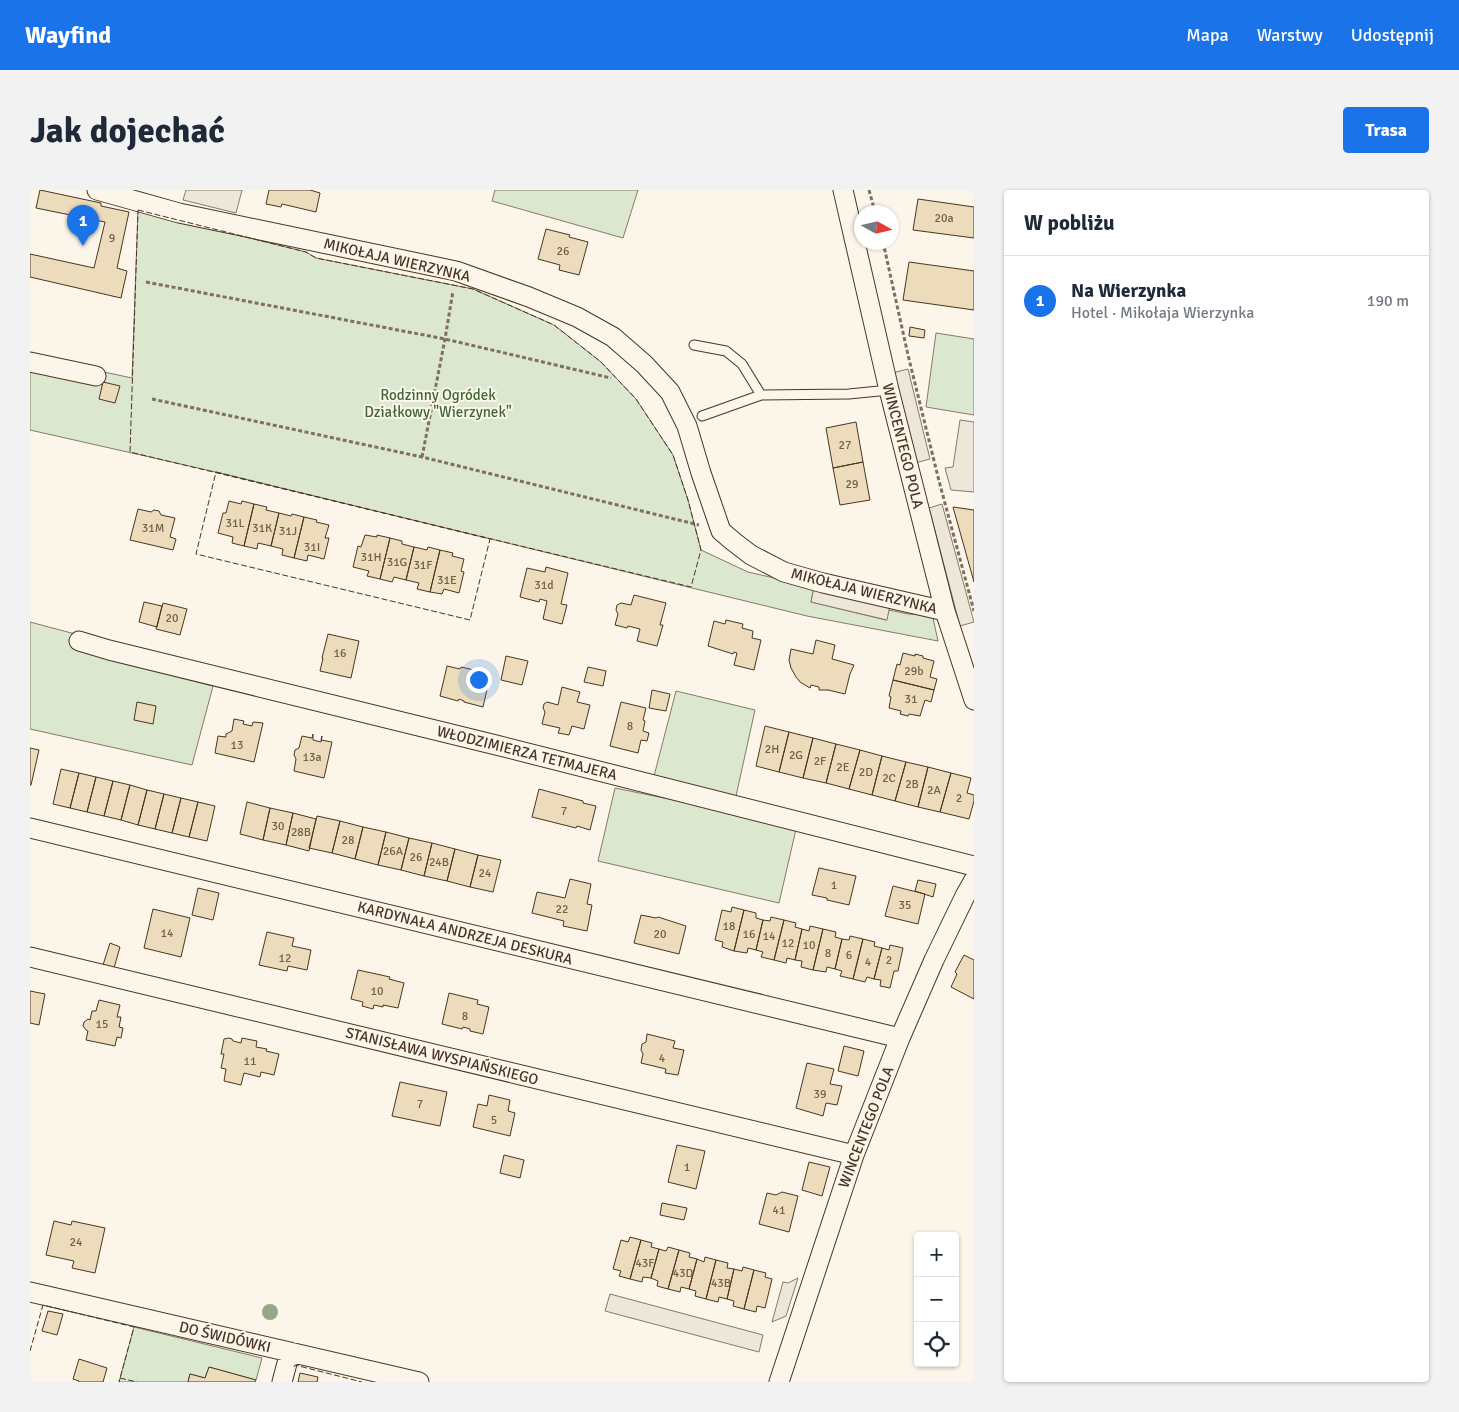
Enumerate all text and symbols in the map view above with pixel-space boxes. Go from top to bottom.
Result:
text: Wayfind [25,20,111,50]
text: Mapa [1186,24,1229,46]
text: Warstwy [1257,24,1323,46]
text: Udostępnij [1351,24,1434,46]
button: Trasa [1343,107,1429,153]
text: Jak dojechać [30,109,225,152]
pin: 1 [67,205,99,246]
north arrow [854,205,899,250]
text: W pobliżu [1024,210,1115,236]
house number: 20a [934,211,954,226]
house number: 9 [109,231,115,246]
street label: MIKOŁAJA WIERZYNKA [322,234,472,286]
house number: 26 [557,244,569,259]
text: Na Wierzynka [1071,279,1186,303]
text: 1 [1036,291,1044,311]
text: 190 m [1367,291,1409,311]
text: Hotel · Mikołaja Wierzynka [1071,303,1254,323]
street label: WINCENTEGO POLA [879,381,927,511]
park label: Rodzinny Ogródek Działkowy "Wierzynek" [364,386,512,421]
house number: 27 [839,438,851,453]
house number: 29 [846,477,858,492]
house number: 31L [225,516,245,531]
house number: 31M [142,521,164,536]
house number: 31K [252,521,272,536]
house number: 31J [279,524,297,539]
house number: 31I [304,540,320,555]
house number: 31H [360,550,382,565]
house number: 31G [387,555,407,570]
house number: 31F [413,558,433,573]
street label: MIKOŁAJA WIERZYNKA [789,564,939,618]
house number: 31E [437,573,457,588]
house number: 31d [534,578,554,593]
house number: 20 [166,611,178,626]
house number: 16 [334,646,346,661]
house number: 29b [904,664,924,679]
your location [466,667,492,693]
house number: 31 [905,692,917,707]
house number: 8 [627,719,633,734]
street label: WŁODZIMIERZA TETMAJERA [435,722,619,784]
house number: 13 [231,738,243,753]
house number: 2H [765,742,779,757]
house number: 2G [789,748,803,763]
house number: 13a [302,750,322,765]
house number: 2F [814,754,826,769]
house number: 2E [836,760,850,775]
house number: 2D [859,765,873,780]
house number: 2C [882,771,896,786]
house number: 2B [905,777,919,792]
house number: 2A [927,783,942,798]
house number: 2 [956,791,962,806]
house number: 7 [561,804,567,819]
house number: 30 [272,819,284,834]
house number: 28B [291,825,311,840]
house number: 28 [342,833,354,848]
house number: 26A [383,844,404,859]
house number: 26 [410,850,422,865]
house number: 24B [429,855,449,870]
house number: 24 [479,866,492,881]
house number: 1 [831,878,837,893]
street label: KARDYNAŁA ANDRZEJA DESKURA [355,897,575,969]
house number: 35 [899,898,911,913]
house number: 22 [556,902,568,917]
house number: 18 [723,919,735,934]
house number: 14 [161,926,174,941]
house number: 20 [654,927,666,942]
house number: 16 [743,927,755,942]
house number: 14 [763,929,776,944]
house number: 12 [782,936,794,951]
house number: 10 [803,938,815,953]
house number: 8 [825,946,831,961]
house number: 6 [846,948,852,963]
house number: 12 [279,951,291,966]
house number: 2 [886,953,892,968]
house number: 4 [865,955,872,970]
house number: 10 [371,984,383,999]
house number: 8 [462,1009,468,1024]
house number: 15 [96,1017,108,1032]
street label: STANISŁAWA WYSPIAŃSKIEGO [344,1022,541,1089]
house number: 4 [659,1051,666,1066]
house number: 11 [244,1054,256,1069]
street label: WINCENTEGO POLA [834,1064,898,1190]
house number: 39 [814,1087,826,1102]
house number: 7 [417,1097,423,1112]
house number: 5 [491,1113,497,1128]
house number: 1 [684,1160,690,1175]
house number: 41 [773,1203,785,1218]
map controls [914,1232,959,1367]
button: + [914,1232,959,1277]
house number: 24 [70,1235,83,1250]
house number: 43F [635,1256,655,1271]
house number: 43D [673,1266,694,1281]
house number: 43B [711,1276,731,1291]
button: − [914,1277,959,1322]
street label: DO ŚWIDÓWKI [177,1317,273,1356]
button: locate [914,1322,959,1367]

